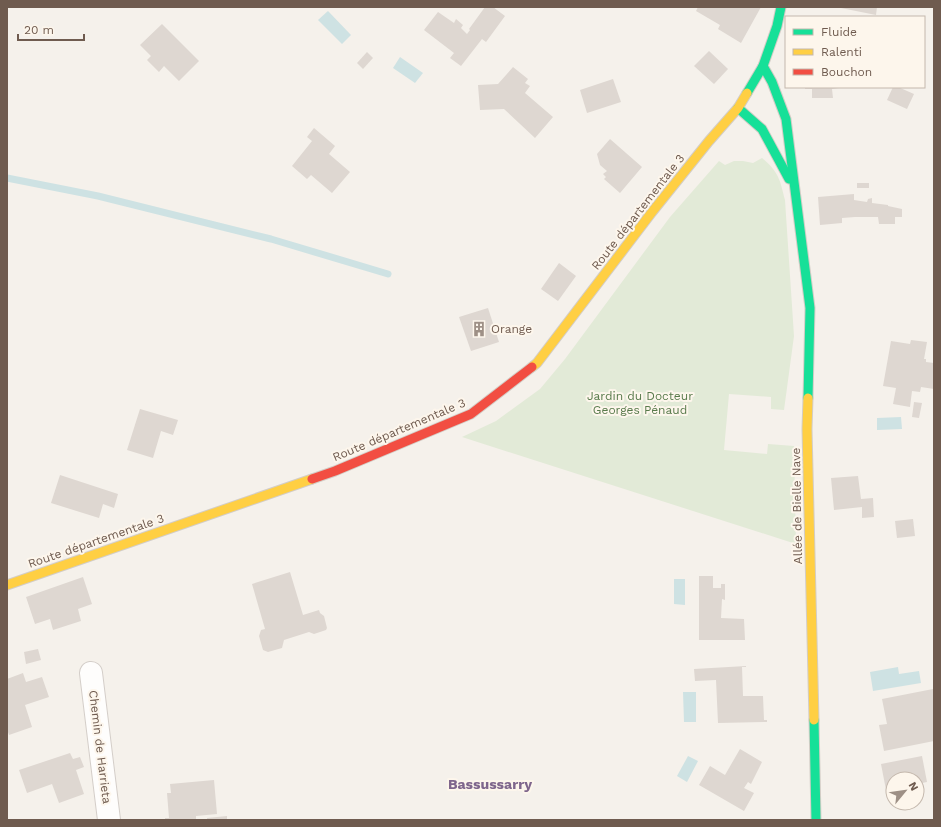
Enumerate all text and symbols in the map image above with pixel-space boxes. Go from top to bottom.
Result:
scale bar [18,16,84,42]
legend [785,16,925,88]
text: 20 m [24,23,54,37]
text: Fluide [821,25,857,39]
text: Ralenti [821,45,862,59]
text: Bouchon [821,65,872,79]
street label: Route départementale 3 [588,151,688,273]
building icon: Orange [470,320,488,338]
place label: Orange [491,322,532,336]
park label: Jardin du Docteur Georges Pénaud [587,389,693,417]
street label: Route départementale 3 [330,396,468,464]
street label: Allée de Bielle Nave [789,448,805,564]
street label: Route départementale 3 [26,511,166,571]
street label: Chemin de Harrieta [86,689,114,805]
north arrow [885,771,925,811]
district label: Bassussarry [448,776,532,792]
text: N [906,780,921,793]

